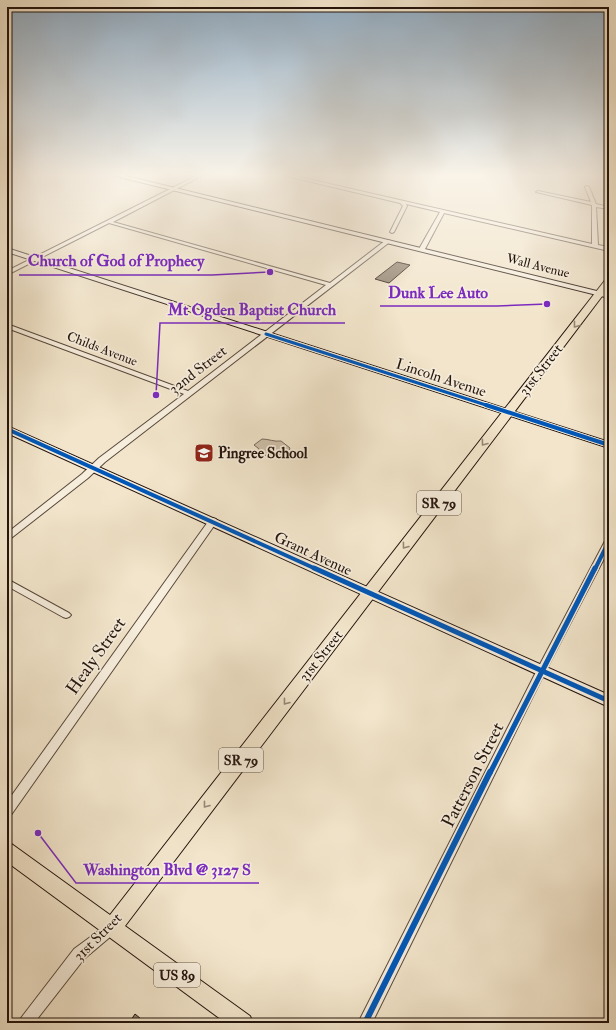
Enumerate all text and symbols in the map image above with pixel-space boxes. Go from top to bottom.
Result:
callout: Church of God of Prophecy [19,247,212,275]
street label: Wall Avenue [504,250,572,282]
text: Church of God of Prophecy [28,251,205,272]
callout: Dunk Lee Auto [380,278,497,306]
text: Dunk Lee Auto [388,283,488,303]
callout: Mt Ogden Baptist Church [160,295,345,323]
text: Mt Ogden Baptist Church [167,300,337,321]
one-way arrow [574,320,581,327]
street label: Childs Avenue [64,328,140,370]
street label: 31st Street [515,340,567,400]
street label: 32nd Street [165,342,231,398]
street label: Lincoln Avenue [393,354,489,402]
one-way arrow [482,438,489,445]
school or university icon: Pingree School [193,442,215,464]
place label: Pingree School [218,444,308,464]
road number: SR 79 [417,491,461,515]
street label: Grant Avenue [271,528,355,580]
one-way arrow [403,542,410,549]
street label: Healy Street [61,613,131,699]
street label: 31st Street [295,626,347,686]
one-way arrow [283,697,290,704]
street label: Patterson Street [437,719,509,831]
road number: SR 79 [219,748,263,772]
one-way arrow [204,800,211,807]
callout: Washington Blvd @ 3127 S [76,855,259,883]
text: Washington Blvd @ 3127 S [82,860,251,881]
street label: 31st Street [70,909,126,965]
road number: US 89 [154,963,200,987]

